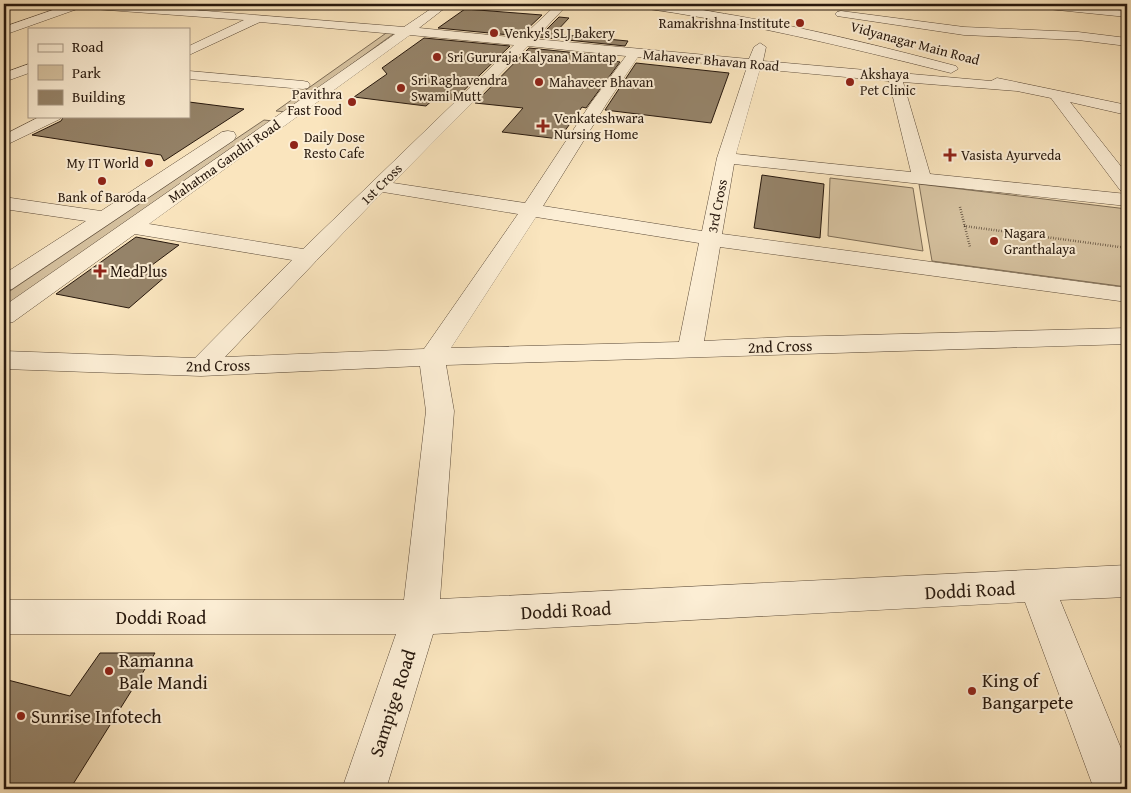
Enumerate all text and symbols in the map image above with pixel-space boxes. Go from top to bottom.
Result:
place label: Ramakrishna Institute [659,13,790,33]
street label: Vidyanagar Main Road [848,16,982,70]
marker: Ramakrishna Institute [794,17,806,29]
place label: Venky's SLJ Bakery [504,23,615,43]
marker: Venky's SLJ Bakery [488,27,500,39]
legend [28,28,190,118]
text: Road [72,36,103,57]
street label: Mahaveer Bhavan Road [642,44,781,76]
place label: Sri Gururaja Kalyana Mantap [447,47,617,67]
marker: Sri Gururaja Kalyana Mantap [431,51,443,63]
text: Park [72,62,101,83]
place label: Akshaya Pet Clinic [860,64,916,100]
place label: Sri Raghavendra Swami Mutt [411,70,508,106]
place label: Mahaveer Bhavan [549,72,654,92]
marker: Mahaveer Bhavan [533,76,545,88]
marker: Akshaya Pet Clinic [844,76,856,88]
marker: Sri Raghavendra Swami Mutt [395,82,407,94]
place label: Pavithra Fast Food [287,84,343,120]
text: Building [72,86,126,107]
marker: Pavithra Fast Food [346,96,358,108]
place label: Venkateshwara Nursing Home [554,108,644,144]
street label: Mahatma Gandhi Road [164,114,285,207]
marker: Venkateshwara Nursing Home [536,119,550,133]
place label: Daily Dose Resto Cafe [304,127,365,163]
marker: Daily Dose Resto Cafe [288,139,300,151]
place label: Vasista Ayurveda [961,145,1061,165]
marker: Vasista Ayurveda [943,148,957,162]
place label: My IT World [67,153,140,173]
marker: My IT World [143,157,155,169]
street label: 1st Cross [356,159,406,209]
marker: Bank of Baroda [96,175,108,187]
street label: 3rd Cross [702,177,732,235]
place label: Bank of Baroda [58,187,147,207]
place label: Nagara Granthalaya [1004,223,1076,259]
marker: Nagara Granthalaya [988,235,1000,247]
place label: MedPlus [110,259,167,283]
marker: MedPlus [94,265,106,277]
street label: 2nd Cross [747,333,813,359]
street label: 2nd Cross [185,352,251,378]
street label: Doddi Road [924,574,1017,606]
street label: Doddi Road [520,594,613,626]
street label: Doddi Road [116,603,207,631]
street label: Sampige Road [361,645,423,760]
place label: Ramanna Bale Mandi [119,646,208,696]
marker: Ramanna Bale Mandi [103,665,115,677]
place label: King of Bangarpete [982,666,1074,716]
marker: King of Bangarpete [966,685,978,697]
place label: Sunrise Infotech [31,702,162,730]
marker: Sunrise Infotech [15,710,27,722]

